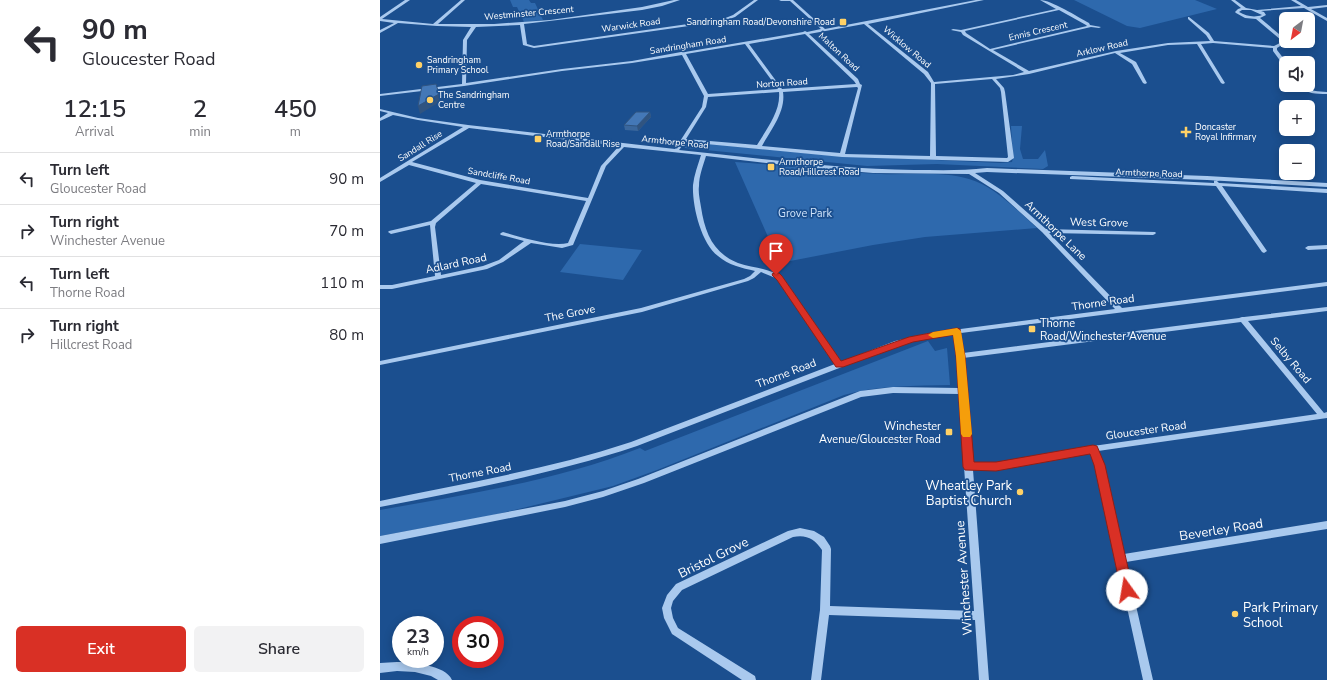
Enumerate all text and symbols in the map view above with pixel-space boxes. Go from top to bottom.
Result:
street label: Westminster Crescent [484,3,575,23]
text: 90 m [82,11,148,49]
north arrow [1279,12,1315,48]
map controls [1279,12,1315,180]
street label: Warwick Road [601,15,661,35]
icon: left [16,16,68,68]
place label: Sandringham Road/Devonshire Road [686,16,835,28]
marker: Sandringham Road/Devonshire Road [838,17,848,27]
street label: Ennis Crescent [1008,18,1069,44]
street label: Wicklow Road [881,23,933,71]
street label: Malton Road [816,30,862,74]
street label: Sandringham Road [649,33,727,57]
street label: Arklow Road [1075,36,1129,60]
text: Gloucester Road [82,47,215,71]
place label: Sandringham Primary School [427,54,489,76]
button: sound [1279,56,1315,92]
marker: Sandringham Primary School [414,60,424,70]
street label: Norton Road [756,75,808,91]
place label: The Sandringham Centre [438,89,510,111]
text: 12:15 [63,93,126,125]
text: 2 [193,93,207,125]
text: 450 [274,93,317,125]
marker: The Sandringham Centre [425,95,435,105]
button: + [1279,100,1315,136]
place label: Doncaster Royal Infirmary [1195,121,1257,143]
text: Arrival [75,123,114,141]
text: min [189,123,211,141]
text: m [290,123,301,141]
marker: Doncaster Royal Infirmary [1180,126,1192,138]
street label: Sandall Rise [395,127,445,164]
place label: Armthorpe Road/Sandall Rise [546,128,620,150]
street label: Armthorpe Road [641,133,709,151]
marker: Armthorpe Road/Sandall Rise [533,134,543,144]
button: − [1279,144,1315,180]
place label: Armthorpe Road/Hillcrest Road [779,156,860,178]
text: Turn left [50,160,109,180]
marker: Armthorpe Road/Hillcrest Road [766,162,776,172]
street label: Sandcliffe Road [467,165,531,187]
street label: Armthorpe Road [1115,166,1183,180]
icon: left [16,168,38,190]
text: 90 m [329,169,364,189]
text: Gloucester Road [50,180,146,198]
street label: Armthorpe Lane [1021,197,1090,264]
park label: Grove Park [778,206,833,221]
text: Turn right [50,212,119,232]
street label: West Grove [1070,214,1129,231]
icon: right [16,220,38,242]
text: 70 m [329,221,364,241]
text: Winchester Avenue [50,232,165,250]
pin [759,234,793,275]
icon: arrive [765,240,787,262]
street label: Adlard Road [424,250,488,277]
text: Turn left [50,264,109,284]
icon: left [16,272,38,294]
text: 110 m [320,273,364,293]
text: Thorne Road [50,284,125,302]
street label: Thorne Road [1071,291,1136,314]
street label: The Grove [544,301,597,326]
text: Turn right [50,316,119,336]
place label: Thorne Road/Winchester Avenue [1040,316,1166,344]
icon: right [16,324,38,346]
marker: Thorne Road/Winchester Avenue [1027,324,1037,334]
text: 80 m [329,325,364,345]
street label: Selby Road [1267,334,1314,387]
text: Hillcrest Road [50,336,132,354]
street label: Thorne Road [754,355,818,392]
street label: Gloucester Road [1105,417,1187,444]
place label: Winchester Avenue/Gloucester Road [819,419,941,447]
marker: Winchester Avenue/Gloucester Road [944,427,954,437]
street label: Thorne Road [448,459,513,486]
place label: Wheatley Park Baptist Church [925,477,1012,510]
marker: Wheatley Park Baptist Church [1015,487,1025,497]
street label: Beverley Road [1178,514,1264,546]
street label: Winchester Avenue [951,520,977,636]
street label: Bristol Grove [675,533,752,583]
position arrow [1106,569,1148,611]
place label: Park Primary School [1243,599,1318,632]
marker: Park Primary School [1230,609,1240,619]
speed limit sign: 30 [452,616,504,668]
text: 23 [406,623,430,650]
button: Exit [16,626,186,672]
button: Share [194,626,364,672]
text: km/h [407,645,429,659]

